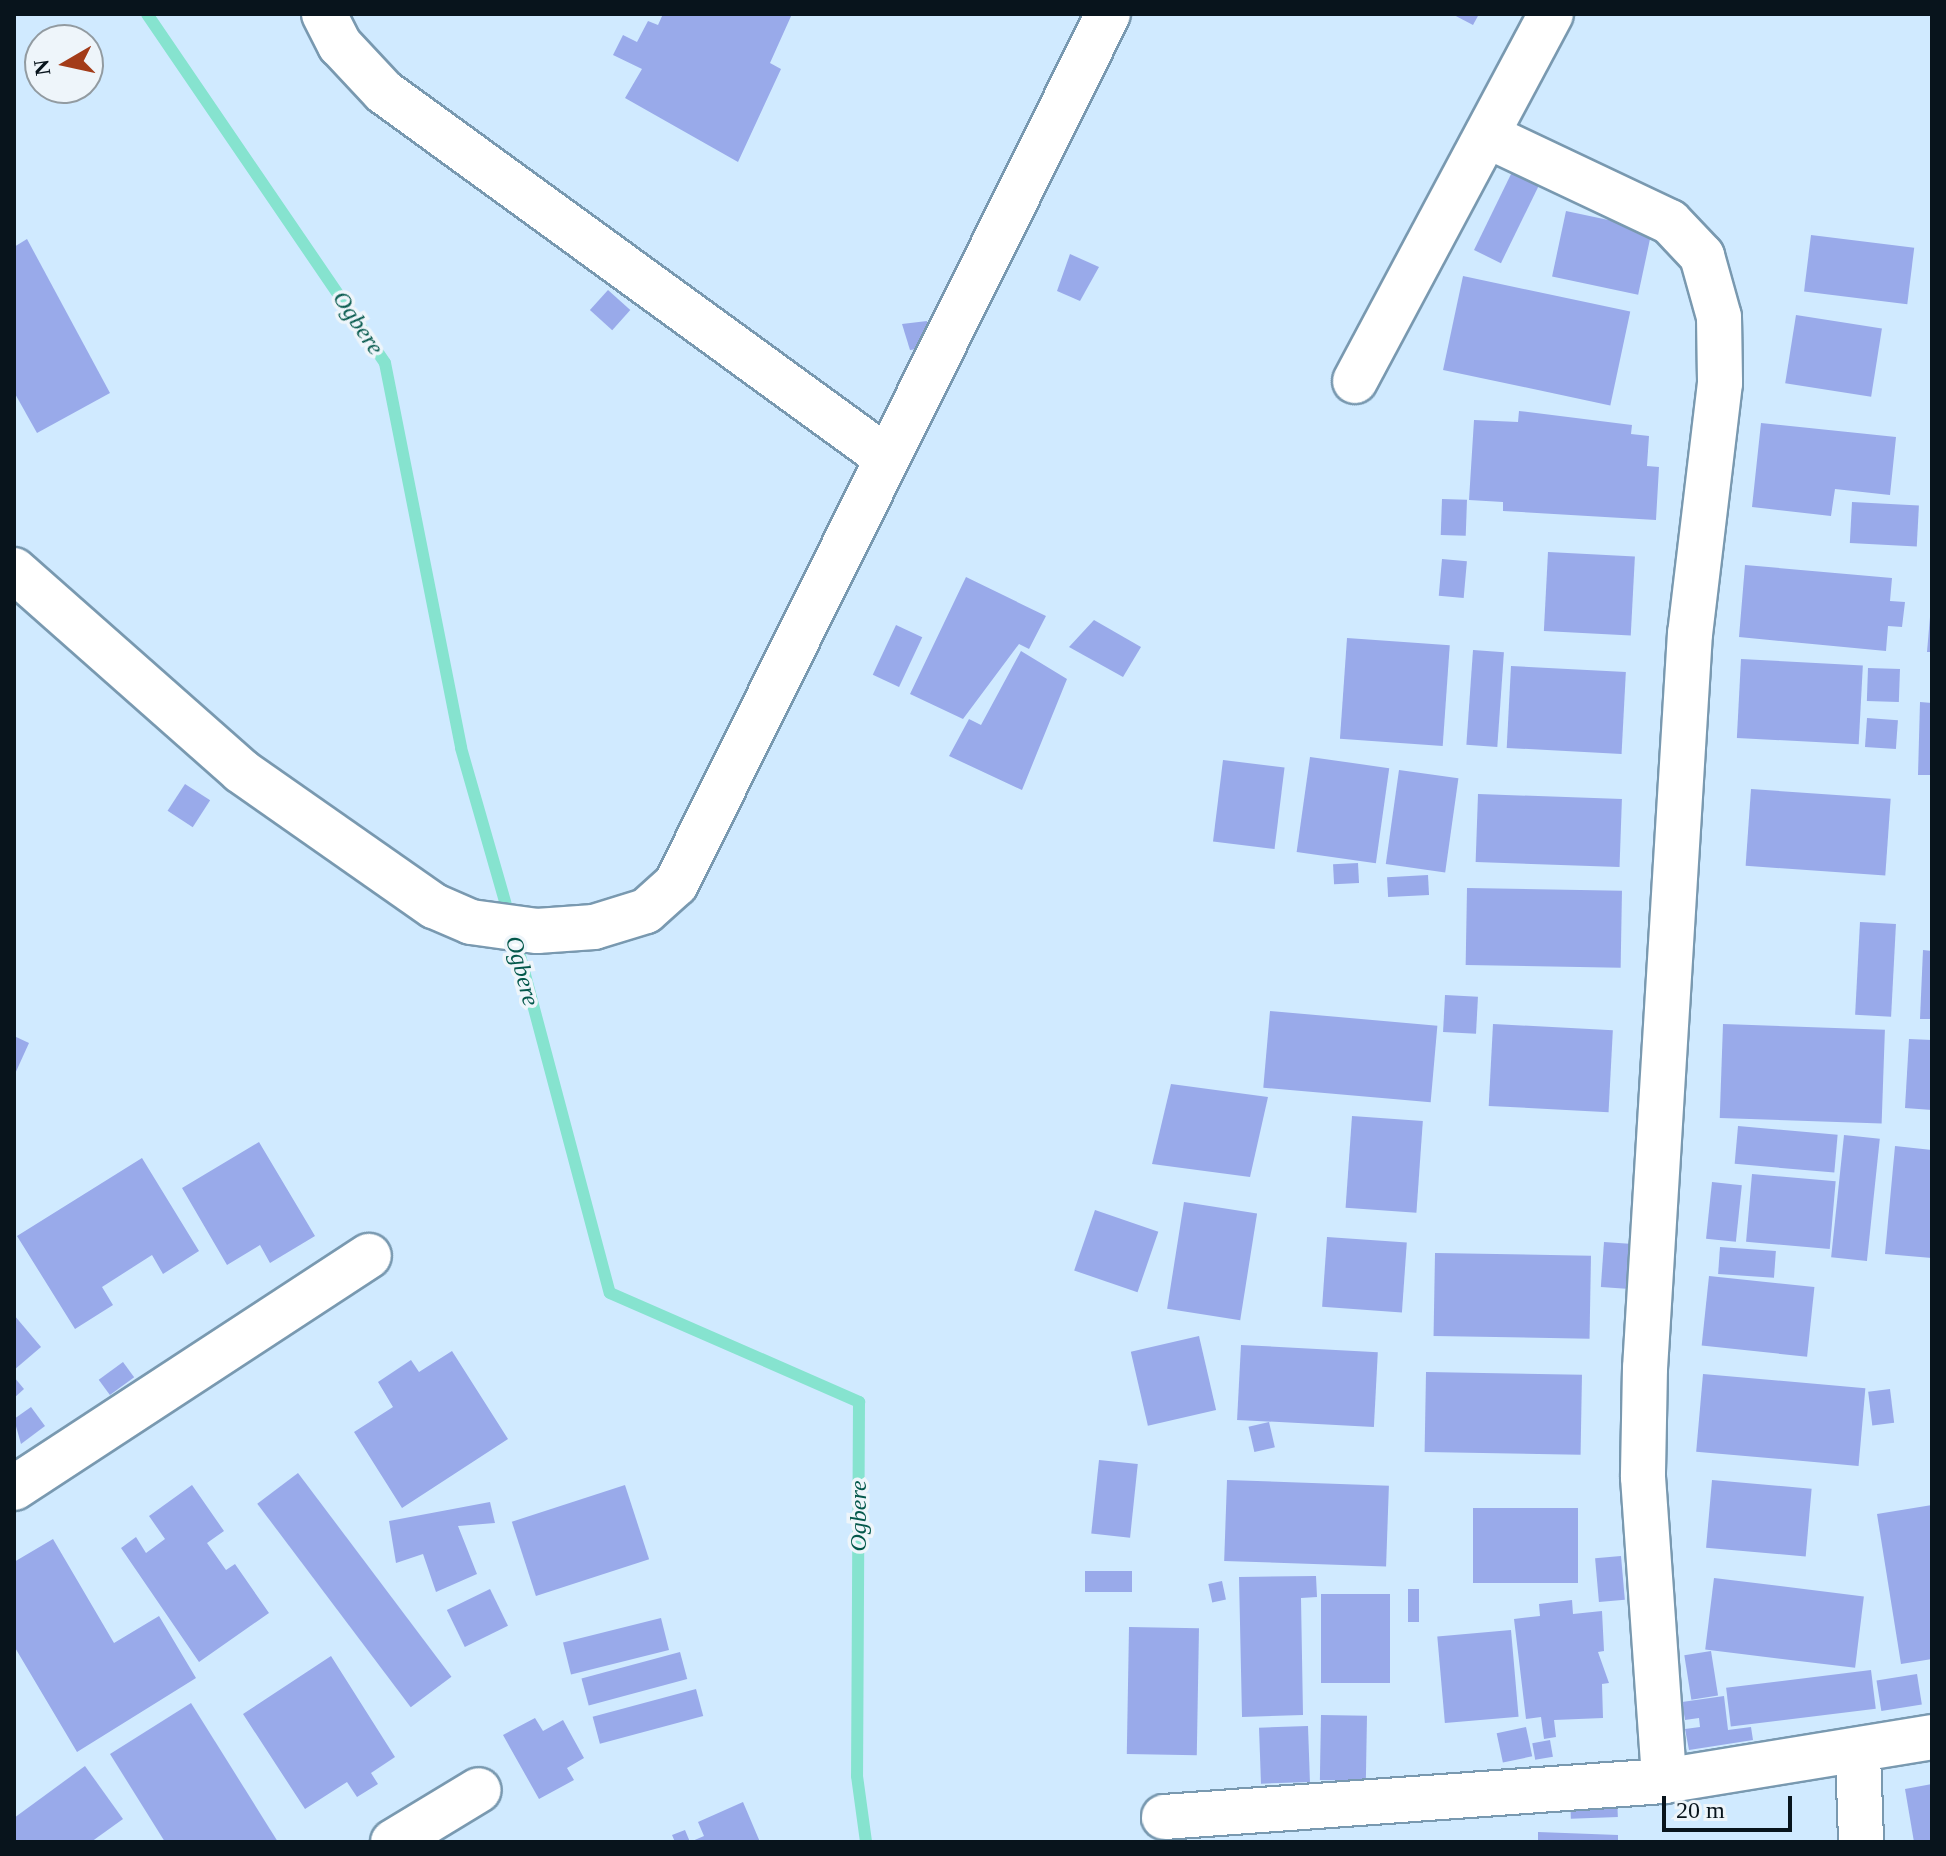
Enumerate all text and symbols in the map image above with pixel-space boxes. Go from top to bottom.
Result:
north arrow [24,24,104,104]
text: N [28,58,55,77]
water label: Ogbere [326,285,390,361]
water label: Ogbere [499,933,545,1009]
water label: Ogbere [845,1480,873,1552]
scale bar [1666,1780,1796,1830]
text: 20 m [1676,1797,1725,1823]

